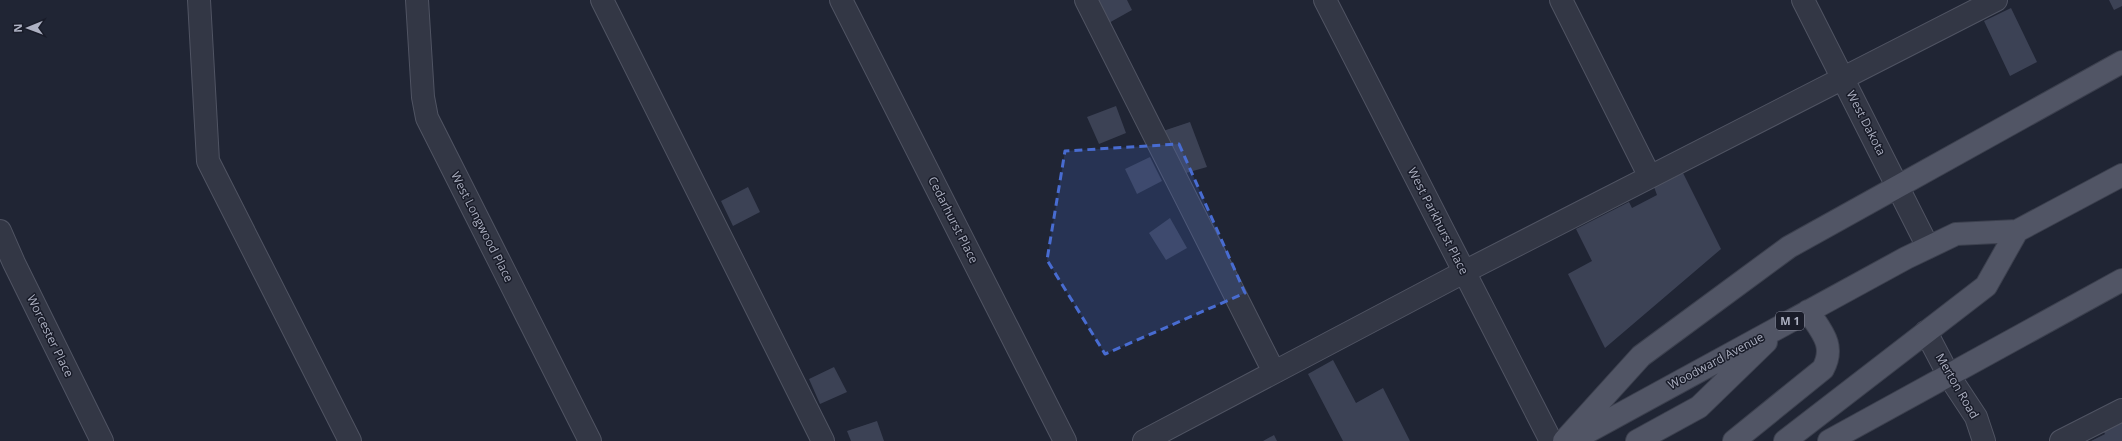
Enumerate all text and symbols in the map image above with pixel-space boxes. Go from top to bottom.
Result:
north arrow [8,8,48,48]
text: N [10,24,25,33]
street label: West Dakota [1843,87,1890,158]
street label: West Parkhurst Place [1404,164,1473,278]
street label: West Longwood Place [447,169,518,285]
street label: Cedarhurst Place [924,173,983,266]
street label: Worcester Place [23,292,78,380]
road number: M 1 [1776,312,1804,330]
street label: Woodward Avenue [1665,328,1767,393]
street label: Merton Road [1932,350,1983,422]

